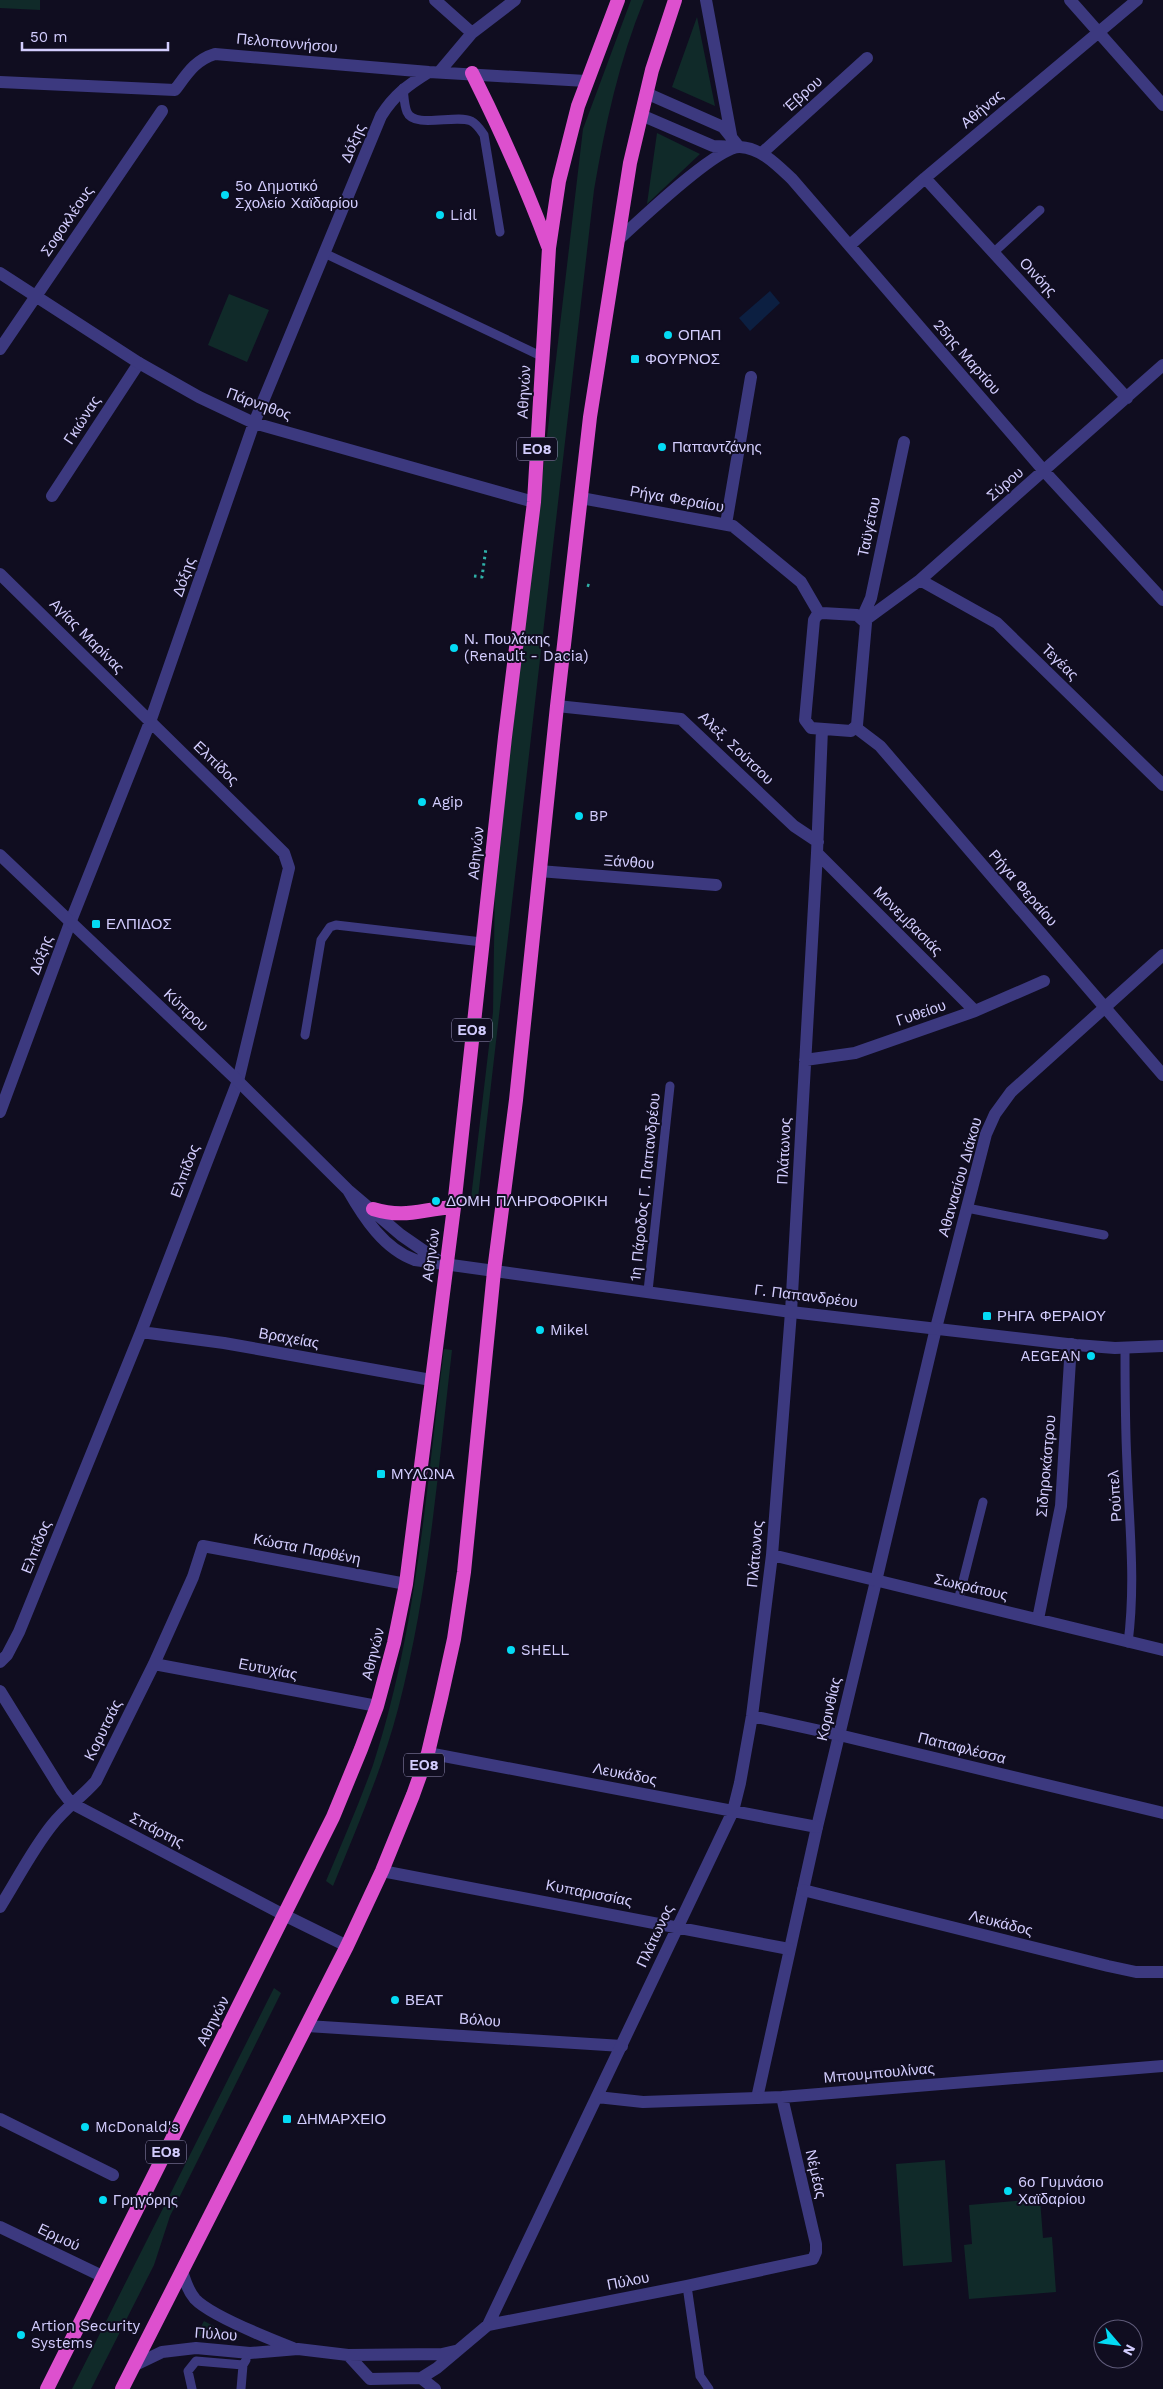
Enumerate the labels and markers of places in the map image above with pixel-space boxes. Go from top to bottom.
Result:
place label: 5ο Δημοτικό Σχολείο Χαϊδαρίου [235,177,358,212]
marker: 5ο Δημοτικό Σχολείο Χαϊδαρίου [219,189,231,201]
place label: Lidl [450,206,477,224]
marker: Lidl [434,209,446,221]
place label: ΟΠΑΠ [678,326,721,344]
marker: ΟΠΑΠ [662,329,674,341]
place label: ΦΟΥΡΝΟΣ [645,350,720,368]
marker: ΦΟΥΡΝΟΣ [629,353,641,365]
place label: Παπαντζάνης [672,438,762,456]
marker: Παπαντζάνης [656,441,668,453]
place label: Ν. Πουλάκης (Renault - Dacia) [464,630,589,665]
marker: Ν. Πουλάκης (Renault - Dacia) [448,642,460,654]
place label: Agip [432,793,463,811]
marker: Agip [416,796,428,808]
place label: BP [589,807,608,825]
marker: BP [573,810,585,822]
place label: ΕΛΠΙΔΟΣ [106,915,172,933]
marker: ΕΛΠΙΔΟΣ [90,918,102,930]
place label: ΔΟΜΗ ΠΛΗΡΟΦΟΡΙΚΗ [446,1192,608,1210]
marker: ΔΟΜΗ ΠΛΗΡΟΦΟΡΙΚΗ [430,1195,442,1207]
place label: ΡΗΓΑ ΦΕΡΑΙΟΥ [997,1307,1106,1325]
marker: ΡΗΓΑ ΦΕΡΑΙΟΥ [981,1310,993,1322]
place label: Mikel [550,1321,589,1339]
marker: Mikel [534,1324,546,1336]
place label: AEGEAN [1020,1347,1081,1365]
marker: AEGEAN [1085,1350,1097,1362]
place label: ΜΥΛΩΝΑ [391,1465,454,1483]
marker: ΜΥΛΩΝΑ [375,1468,387,1480]
place label: SHELL [521,1641,569,1659]
marker: SHELL [505,1644,517,1656]
place label: ΒΕΑΤ [405,1991,443,2009]
marker: ΒΕΑΤ [389,1994,401,2006]
place label: ΔΗΜΑΡΧΕΙΟ [297,2110,386,2128]
marker: ΔΗΜΑΡΧΕΙΟ [281,2113,293,2125]
place label: McDonald's [95,2118,179,2136]
marker: McDonald's [79,2121,91,2133]
place label: 6ο Γυμνάσιο Χαϊδαρίου [1018,2173,1103,2208]
marker: 6ο Γυμνάσιο Χαϊδαρίου [1002,2185,1014,2197]
place label: Γρηγόρης [113,2191,178,2209]
marker: Γρηγόρης [97,2194,109,2206]
place label: Artion Security Systems [31,2317,141,2352]
marker: Artion Security Systems [15,2329,27,2341]

